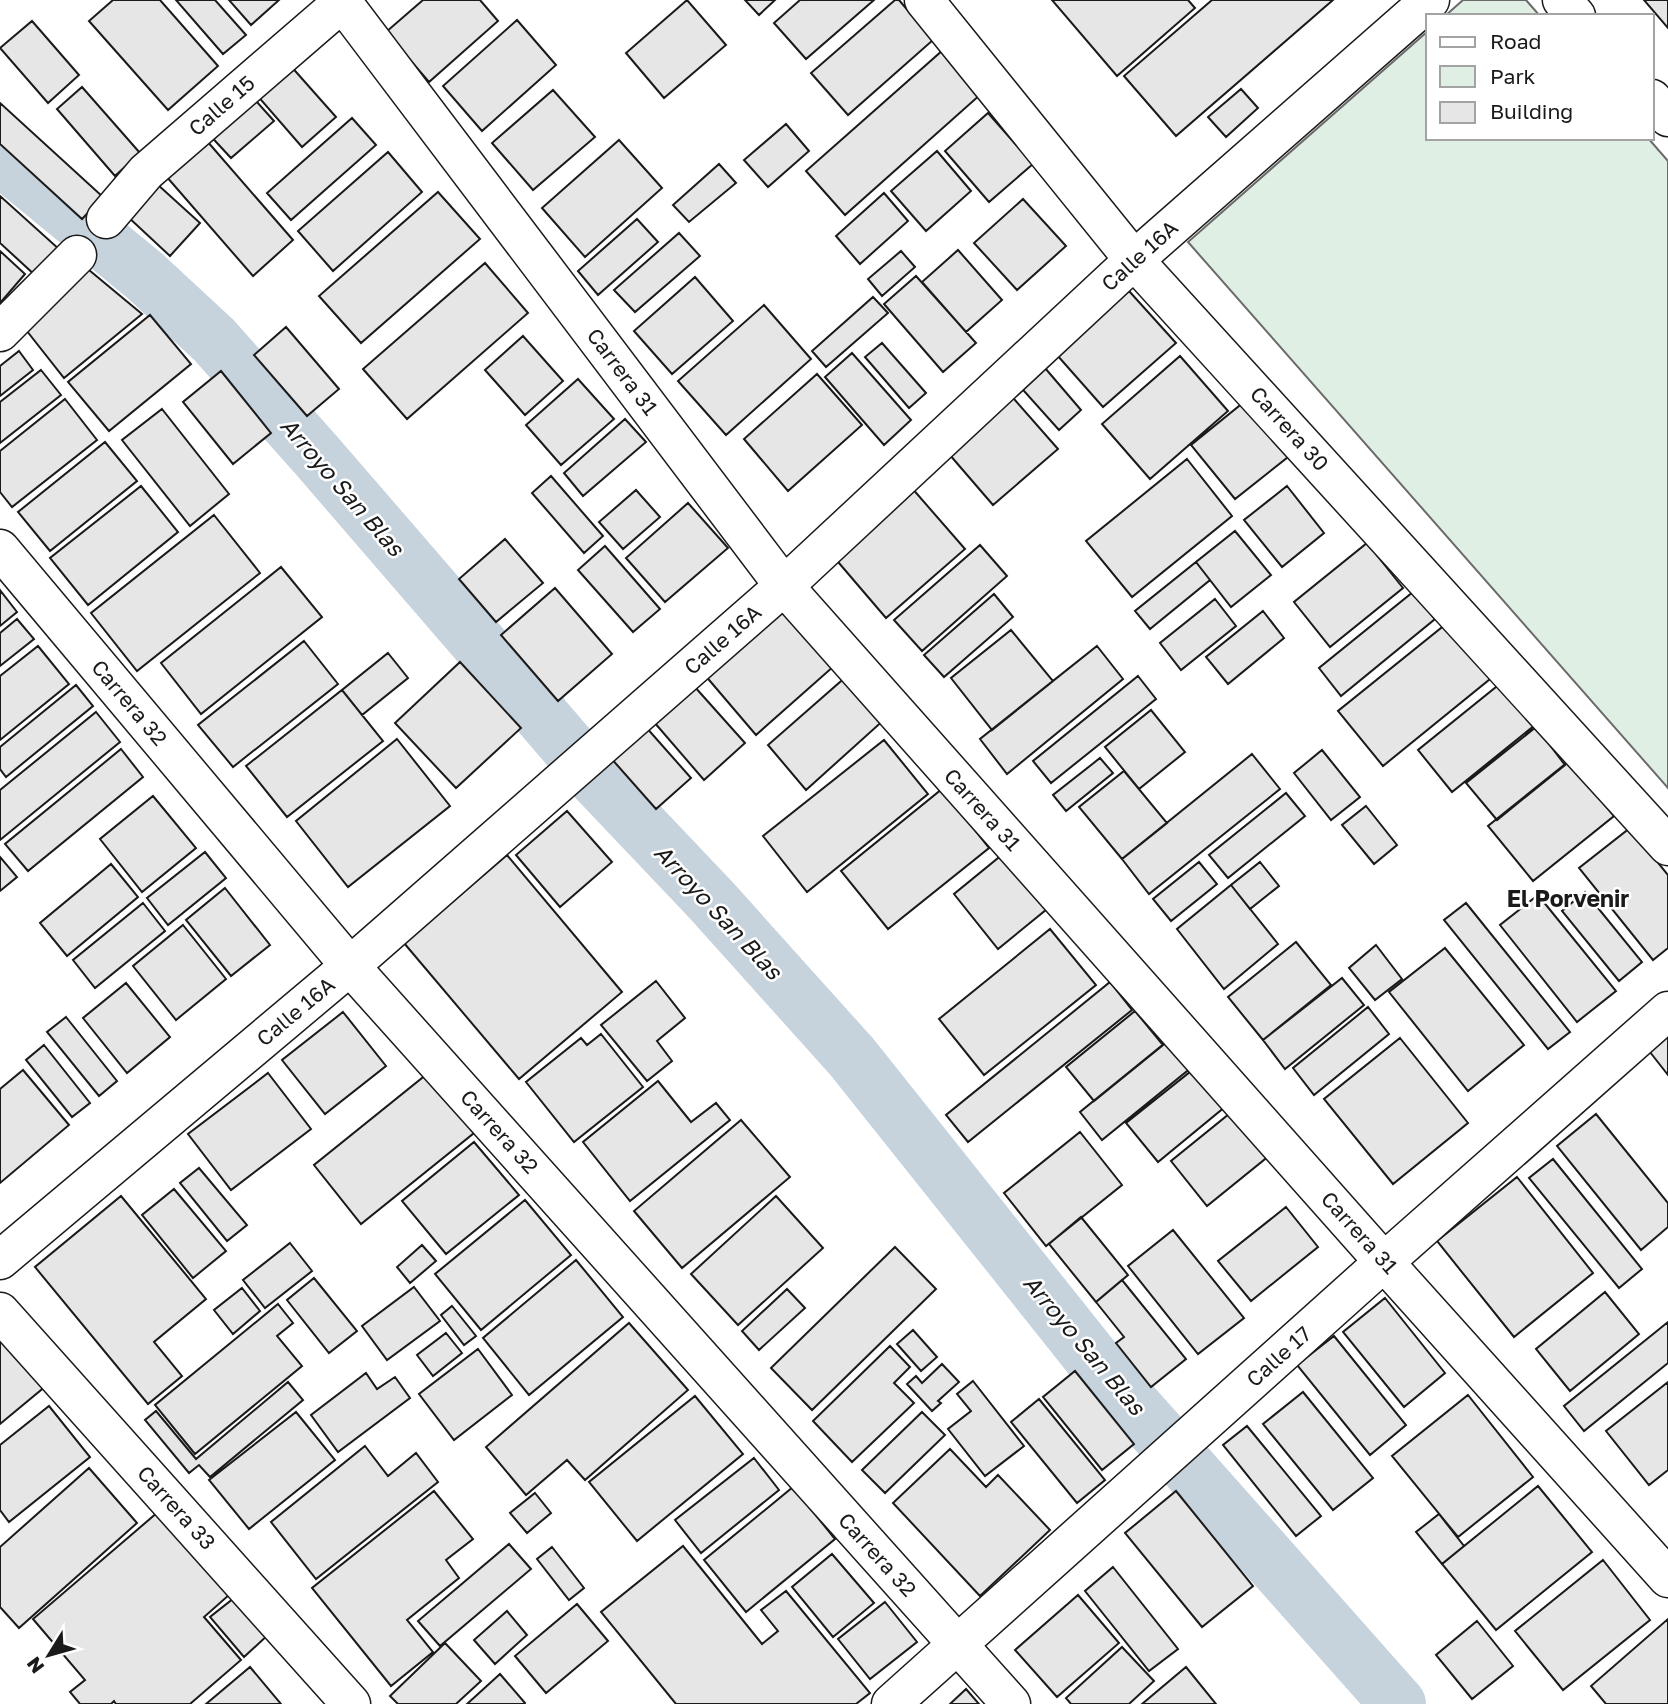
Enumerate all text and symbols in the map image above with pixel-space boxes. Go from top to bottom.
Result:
legend [1426,14,1654,140]
text: Road [1490,28,1541,54]
text: Park [1490,63,1536,89]
street label: Calle 15 [183,69,260,141]
text: Building [1490,98,1573,124]
street label: Calle 16A [1096,214,1183,296]
street label: Carrera 31 [582,323,664,420]
street label: Carrera 30 [1245,381,1335,476]
water label: Arroyo San Blas [275,411,411,562]
street label: Calle 16A [678,599,766,680]
street label: Carrera 32 [86,654,173,751]
street label: Carrera 31 [939,763,1027,856]
water label: Arroyo San Blas [649,838,789,985]
district label: El Porvenir [1507,884,1629,912]
street label: Calle 16A [251,971,340,1051]
street label: Carrera 32 [455,1084,544,1179]
street label: Carrera 31 [1316,1186,1404,1279]
water label: Arroyo San Blas [1018,1269,1152,1421]
street label: Calle 17 [1241,1320,1316,1392]
street label: Carrera 33 [132,1460,221,1555]
street label: Carrera 32 [833,1507,922,1602]
north arrow [14,1620,84,1690]
text: N [21,1653,49,1678]

